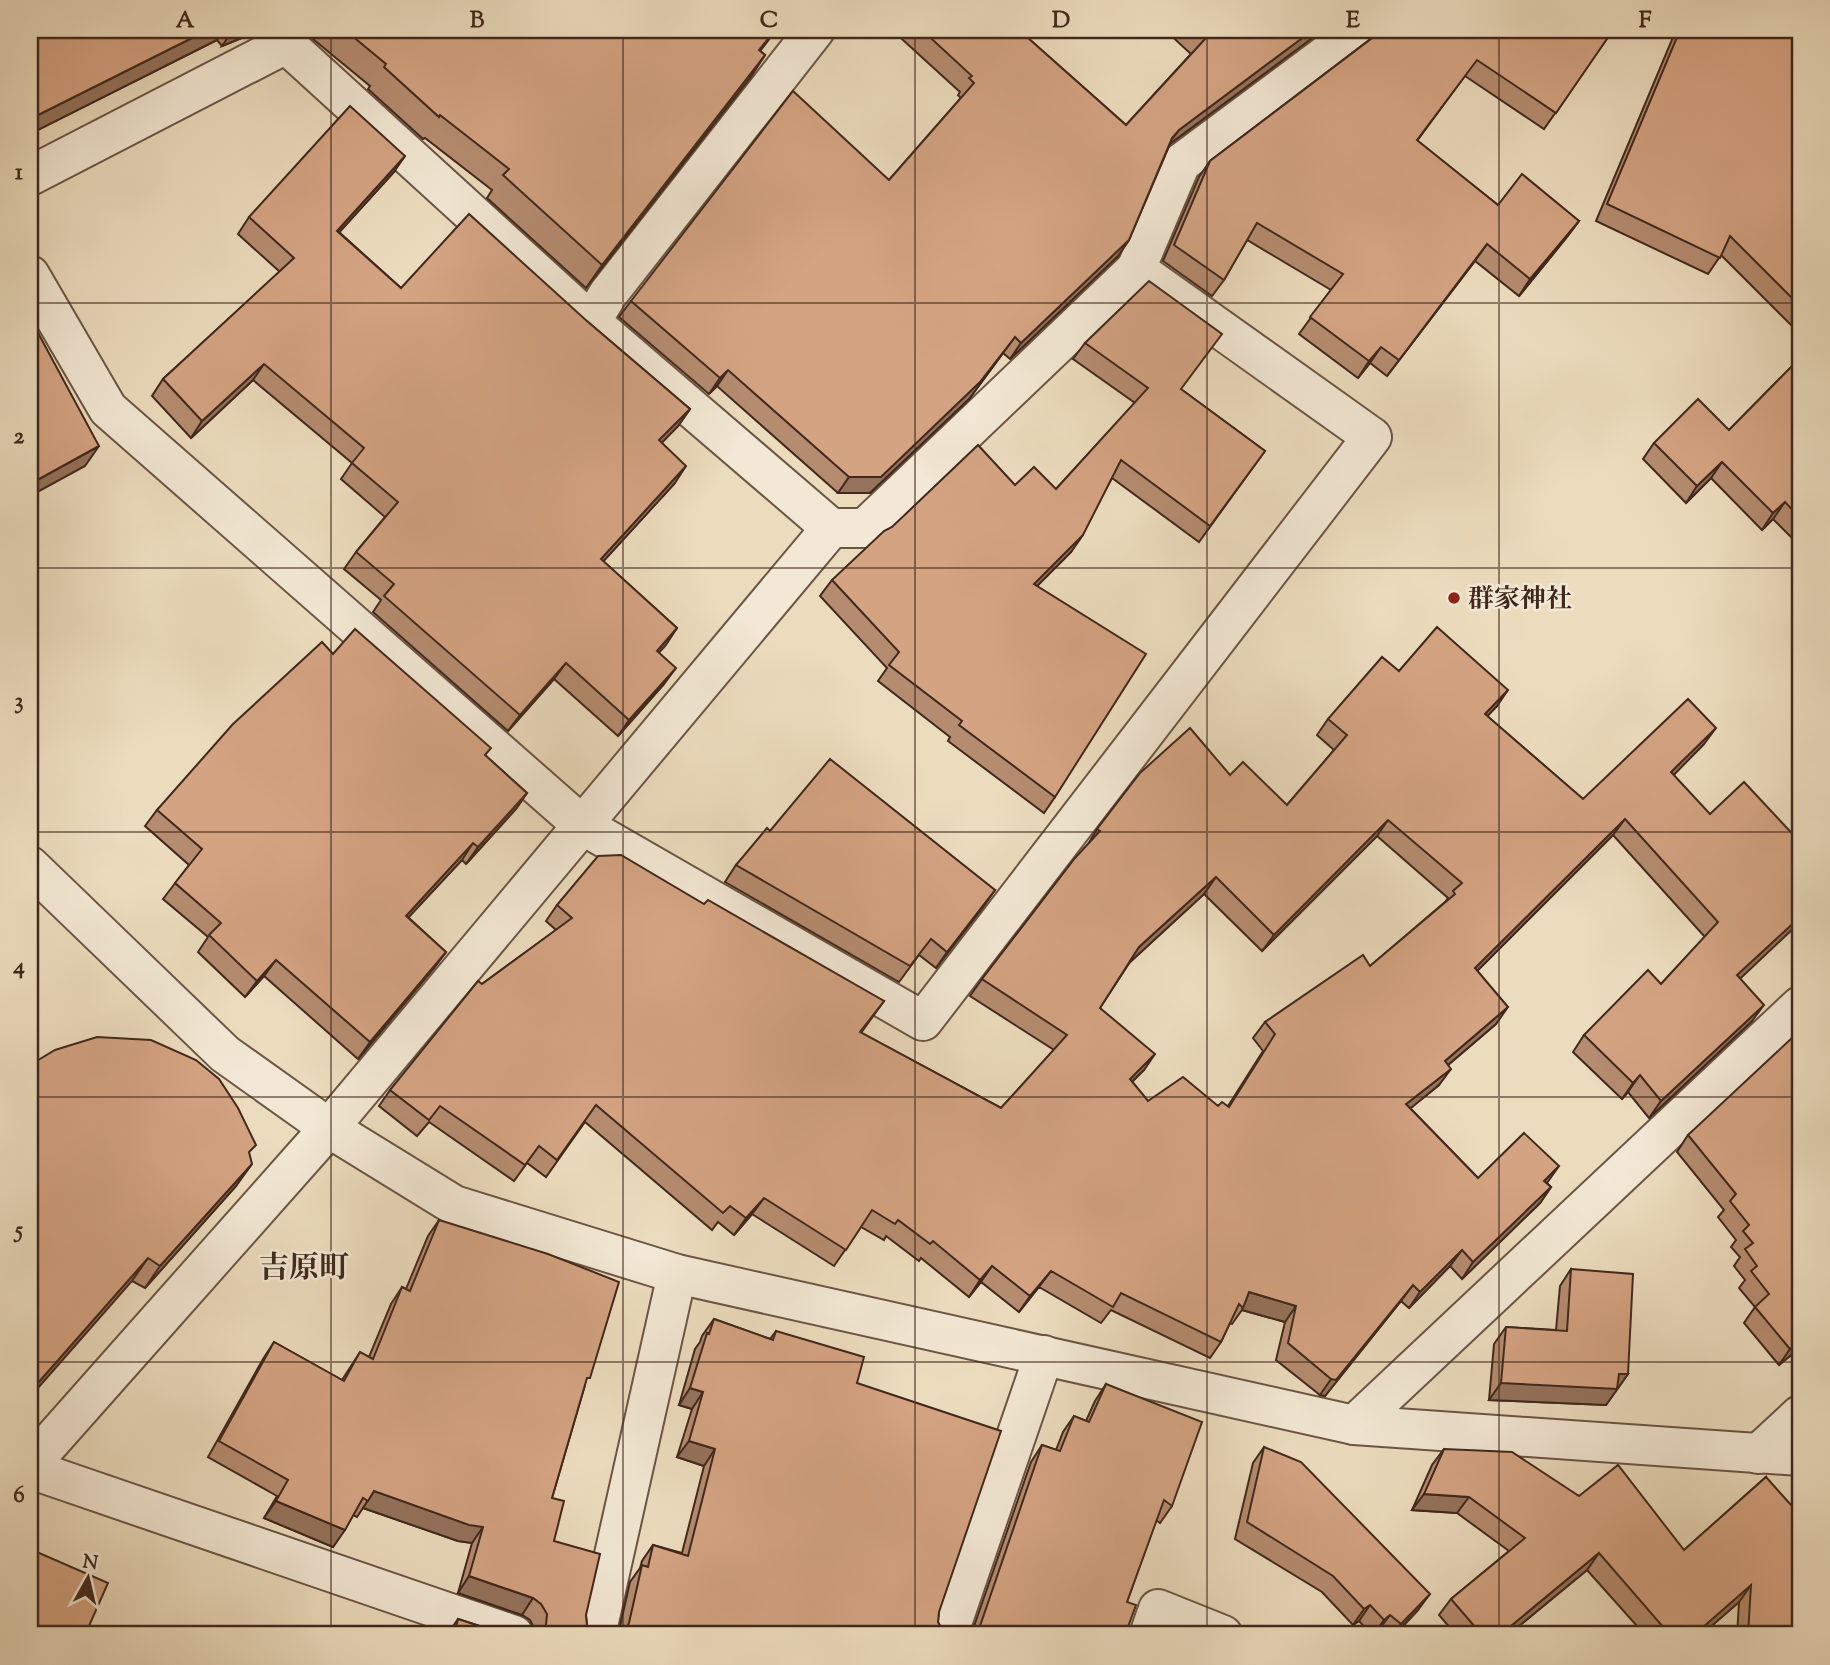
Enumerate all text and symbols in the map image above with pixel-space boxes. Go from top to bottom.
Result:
text: A [176,5,195,38]
text: B [470,5,485,38]
text: C [760,5,778,38]
text: D [1052,5,1070,38]
text: E [1346,5,1360,38]
text: F [1639,5,1652,38]
text: 1 [15,157,23,190]
text: 2 [14,421,25,454]
place label: 群家神社 [1468,582,1572,619]
marker: 群家神社 [1446,590,1462,606]
text: 3 [14,686,24,719]
text: 4 [12,951,25,984]
text: 5 [13,1215,23,1248]
district label: 吉原町 [259,1248,349,1291]
text: 6 [13,1480,25,1513]
north arrow [52,1542,122,1612]
text: N [81,1549,99,1578]

